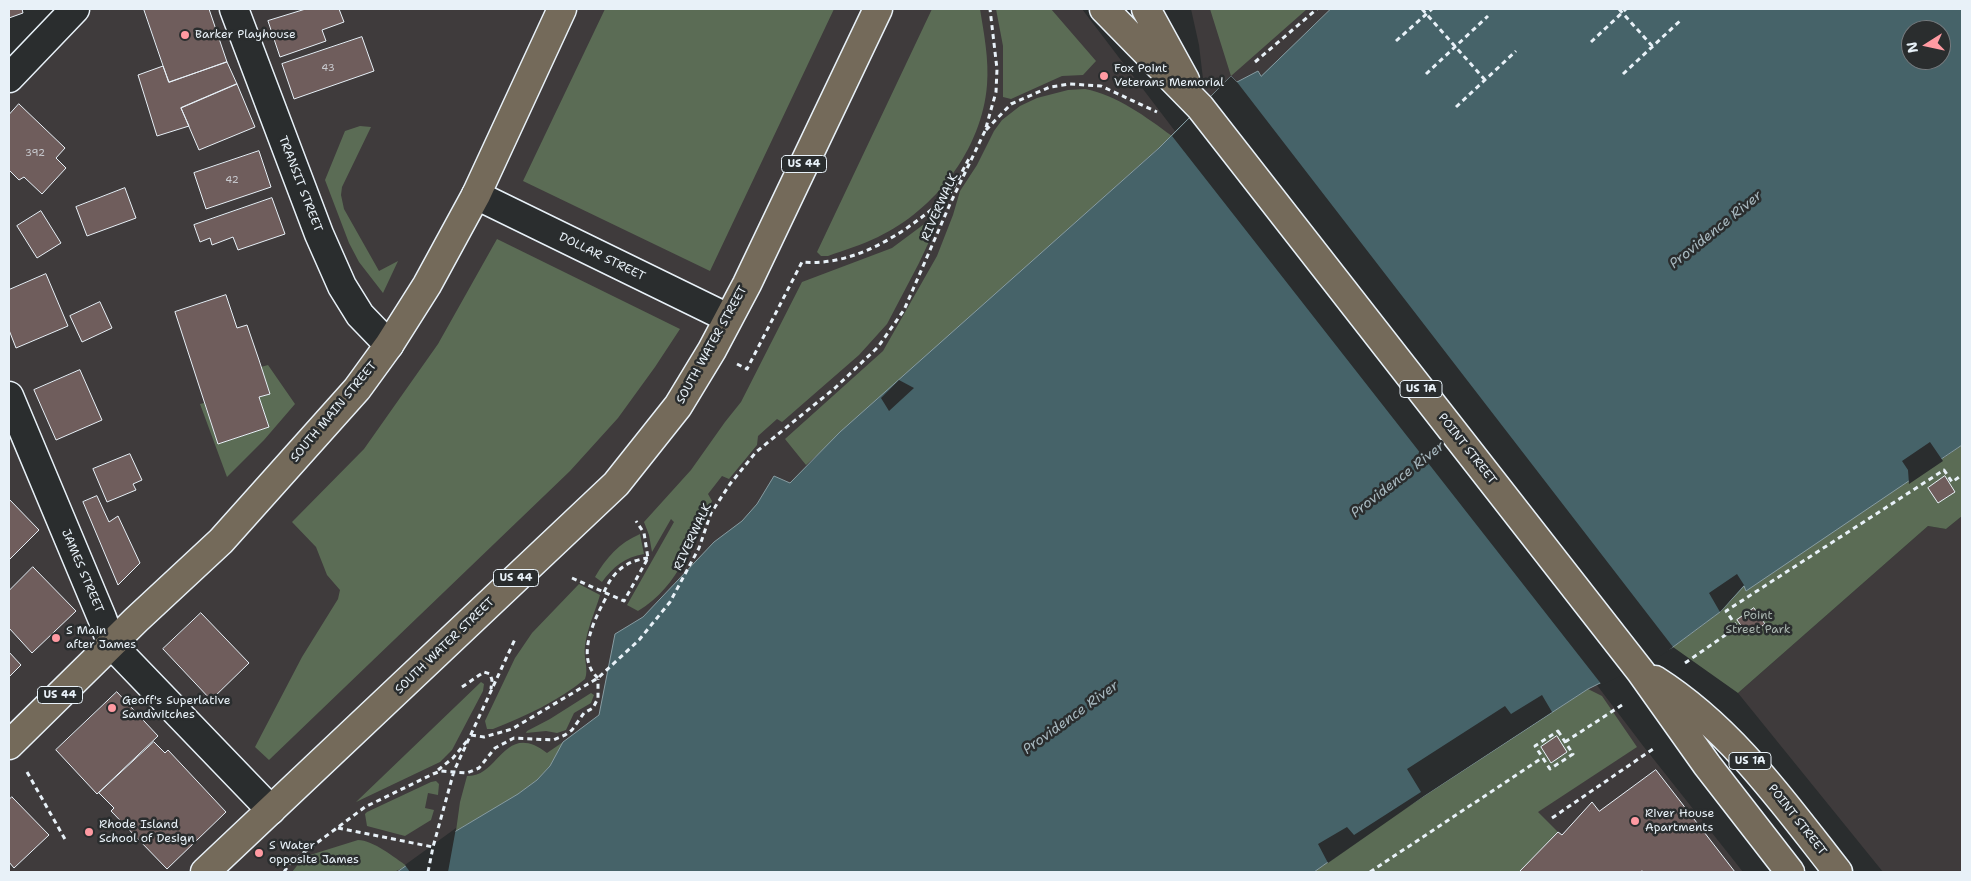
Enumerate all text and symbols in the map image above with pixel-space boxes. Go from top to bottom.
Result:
north arrow [1901,20,1951,70]
place label: Barker Playhouse [195,28,296,42]
marker: Barker Playhouse [179,29,191,41]
text: N [1902,40,1922,54]
house number: 43 [321,62,335,74]
place label: Fox Point Veterans Memorial [1114,62,1224,90]
marker: Fox Point Veterans Memorial [1098,70,1110,82]
street label: TRANSIT STREET [275,134,325,234]
house number: 392 [25,147,45,159]
road number: US 44 [782,156,826,172]
street label: RIVERWALK [919,171,961,243]
house number: 42 [225,174,239,186]
water label: Providence River [1666,188,1766,272]
street label: DOLLAR STREET [557,230,647,284]
street label: SOUTH WATER STREET [674,284,750,406]
street label: SOUTH MAIN STREET [288,359,380,465]
road number: US 1A [1400,380,1442,398]
street label: POINT STREET [1435,411,1499,487]
water label: Providence River [1348,438,1448,522]
street label: RIVERWALK [671,501,715,573]
street label: JAMES STREET [58,527,106,615]
road number: US 44 [494,570,538,586]
street label: SOUTH WATER STREET [392,595,498,697]
park label: Point Street Park [1725,609,1791,637]
place label: S Main after James [66,624,136,652]
marker: S Main after James [50,632,62,644]
water label: Providence River [1020,678,1122,758]
road number: US 44 [38,686,82,704]
place label: Geoff's Superlative Sandwitches [122,694,231,722]
marker: Geoff's Superlative Sandwitches [106,702,118,714]
road number: US 1A [1729,752,1771,769]
street label: POINT STREET [1765,782,1829,858]
place label: River House Apartments [1645,807,1714,835]
marker: River House Apartments [1629,815,1641,827]
place label: Rhode Island School of Design [99,818,195,846]
marker: Rhode Island School of Design [83,826,95,838]
place label: S Water opposite James [269,839,359,867]
marker: S Water opposite James [253,847,265,859]

